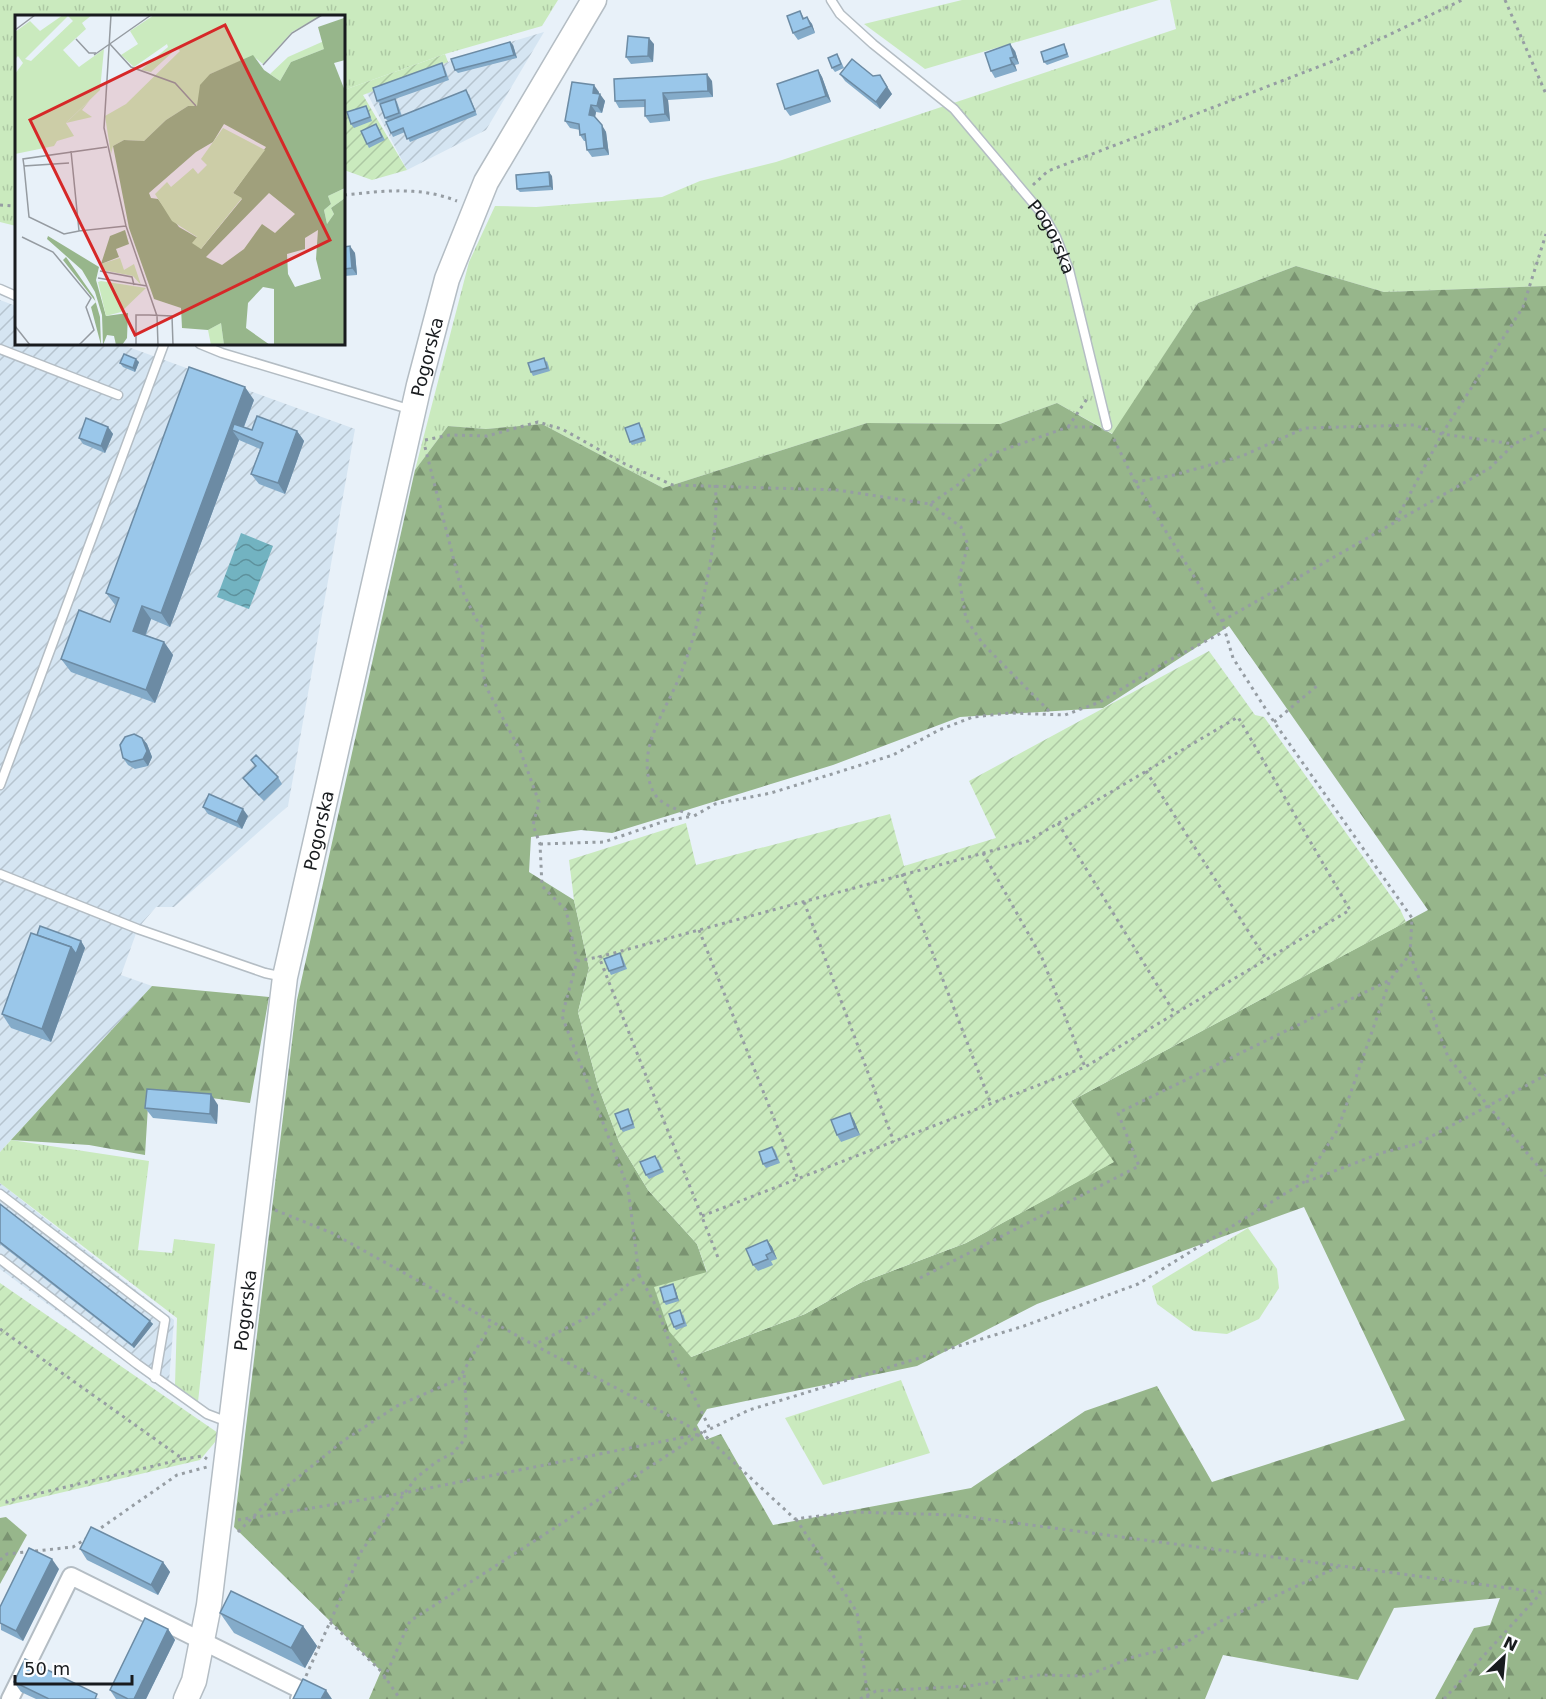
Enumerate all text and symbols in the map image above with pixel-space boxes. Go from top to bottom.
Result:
inset map [15,15,345,345]
street label: Pogorska [1024,195,1080,277]
street label: Pogorska [406,315,447,399]
street label: Pogorska [299,788,337,873]
street label: Pogorska [229,1269,260,1352]
north arrow [1474,1627,1534,1687]
text: N [1500,1632,1521,1655]
scale bar [15,1648,132,1686]
text: 50 m [24,1658,70,1679]

